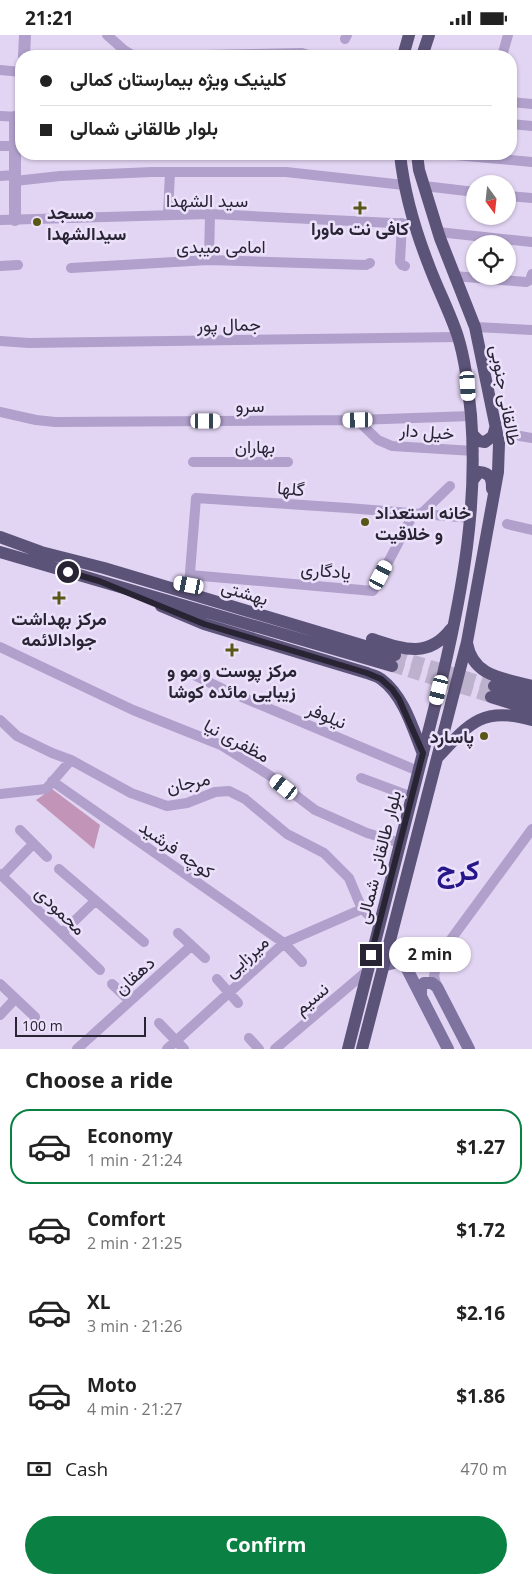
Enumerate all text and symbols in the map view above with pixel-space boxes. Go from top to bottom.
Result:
text: 21:21 [25,5,74,31]
text: کلینیک ویژه بیمارستان کمالی [70,66,287,92]
text: بلوار طالقانی شمالی [70,115,218,141]
north arrow [466,175,516,225]
map controls [466,175,516,285]
street label: سید الشهدا [166,188,248,212]
place label: مسجد سیدالشهدا [47,200,126,245]
marker: کافی نت ماورا [353,201,367,215]
marker: مسجد سیدالشهدا [31,216,43,228]
place label: کافی نت ماورا [311,216,409,240]
street label: امامی میبدی [176,234,266,258]
button: locate [466,235,516,285]
street label: جمال پور [196,311,261,338]
street label: طالقانی جنوبی [485,343,527,447]
car [459,371,476,401]
street label: سرو [236,393,264,417]
car [342,412,373,428]
car [191,414,221,429]
street label: خیل دار [398,417,455,445]
street label: بهاران [235,434,275,458]
street label: گلها [277,475,306,501]
place label: خانه استعداد و خلاقیت [375,500,471,545]
marker: خانه استعداد و خلاقیت [359,516,371,528]
street label: یادگاری [300,556,352,584]
car [367,558,394,592]
route start [57,561,79,583]
street label: بهشتى [219,574,271,610]
car [172,575,205,595]
marker: مرکز بهداشت جوادالائمه [52,591,66,605]
place label: مرکز بهداشت جوادالائمه [11,606,107,651]
marker: مرکز پوست و مو و زیبایی مائده کوشا [225,643,239,657]
place label: مرکز پوست و مو و زیبایی مائده کوشا [167,658,297,703]
car [428,674,449,706]
street label: نیلوفر [303,696,350,734]
street label: مظفری نیا [200,713,274,767]
place label: پاسارد [430,724,474,749]
marker: پاسارد [478,730,490,742]
street label: مرجان [164,766,212,798]
car [267,772,300,802]
street label: بلوار طالقانی شمالی [350,788,406,926]
street label: كوچه فرشيد [134,814,219,884]
district label: کرج [436,850,480,889]
street label: محمودی [31,880,91,940]
street label: میرزایی [219,930,273,982]
callout: 2 min [388,937,471,973]
text: 2 min [408,943,452,965]
route end [360,944,382,966]
street label: دهقان [109,950,159,1000]
street label: نسیم [289,977,334,1020]
scale bar [15,1014,146,1037]
text: 100 m [22,1016,63,1035]
text: Choose a ride [25,1064,173,1094]
text: Economy [87,1123,173,1149]
icon: car [27,1124,72,1169]
text: $1.27 [456,1134,505,1160]
text: 1 min · 21:24 [87,1149,182,1171]
text: Comfort [87,1206,166,1232]
icon: car [27,1207,72,1252]
text: $1.72 [456,1217,505,1243]
text: 2 min · 21:25 [87,1232,182,1254]
text: XL [87,1289,110,1315]
icon: car [27,1290,72,1335]
text: $2.16 [456,1300,505,1326]
text: 3 min · 21:26 [87,1315,182,1337]
text: Moto [87,1372,137,1398]
icon: car [27,1373,72,1418]
text: $1.86 [456,1383,505,1409]
text: 4 min · 21:27 [87,1398,182,1420]
icon: cash [25,1455,53,1483]
text: Cash [65,1456,108,1482]
text: 470 m [461,1458,507,1480]
button: Confirm [25,1516,507,1574]

